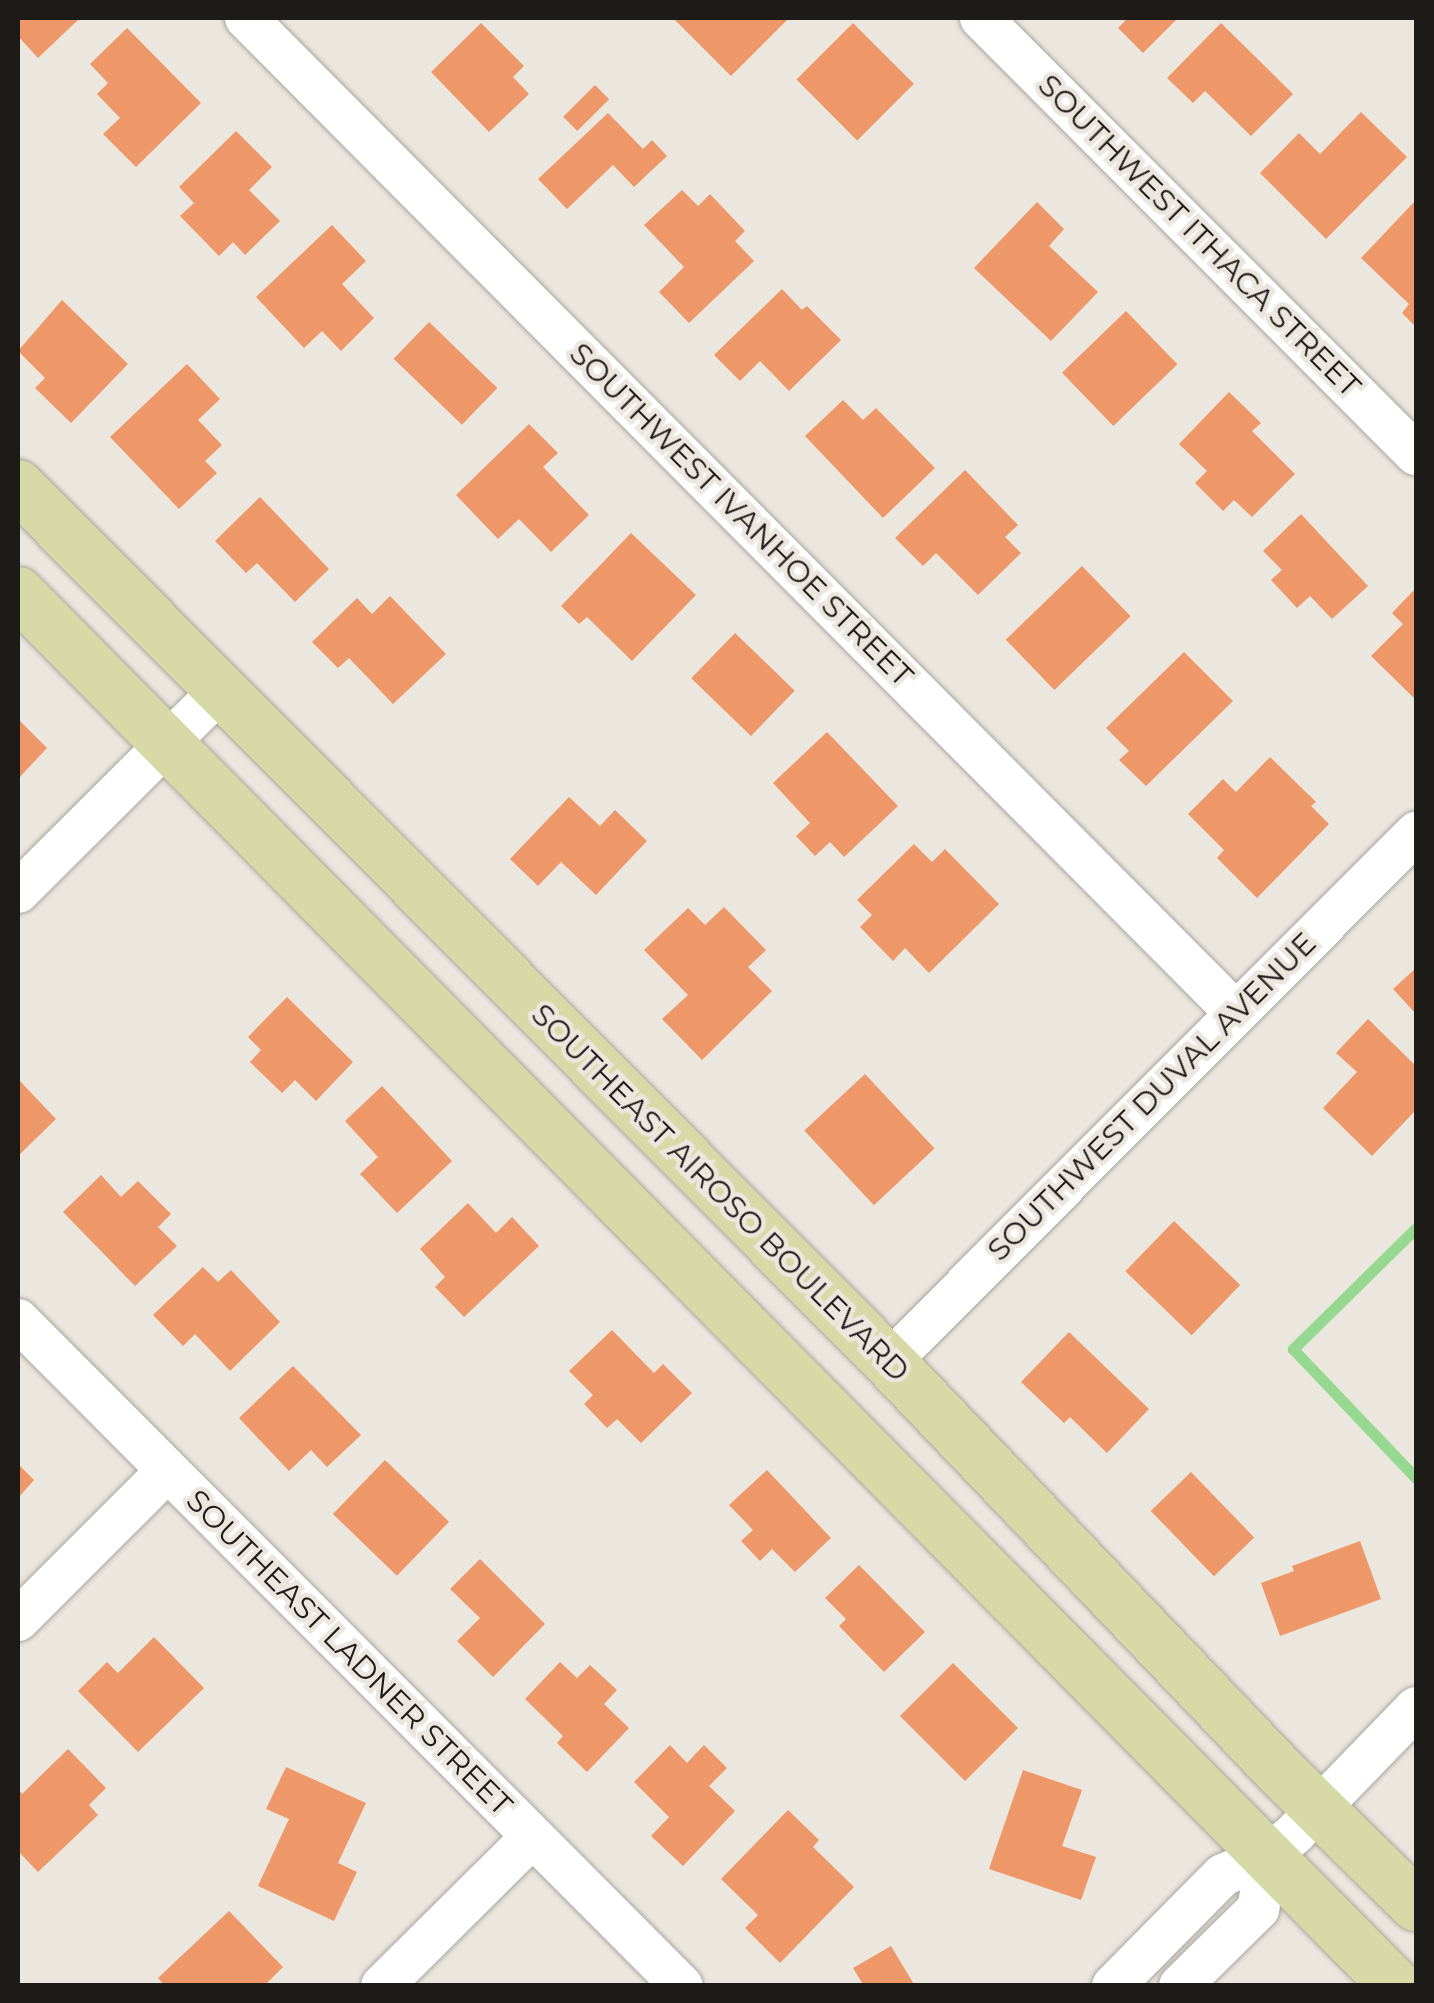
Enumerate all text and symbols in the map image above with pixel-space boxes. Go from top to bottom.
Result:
street label: SOUTHWEST ITHACA STREET [1030,67,1368,405]
street label: SOUTHWEST IVANHOE STREET [562,336,920,694]
street label: SOUTHWEST DUVAL AVENUE [981,926,1323,1268]
street label: SOUTHEAST AIROSO BOULEVARD [524,997,916,1389]
street label: SOUTHEAST LADNER STREET [179,1483,519,1823]

